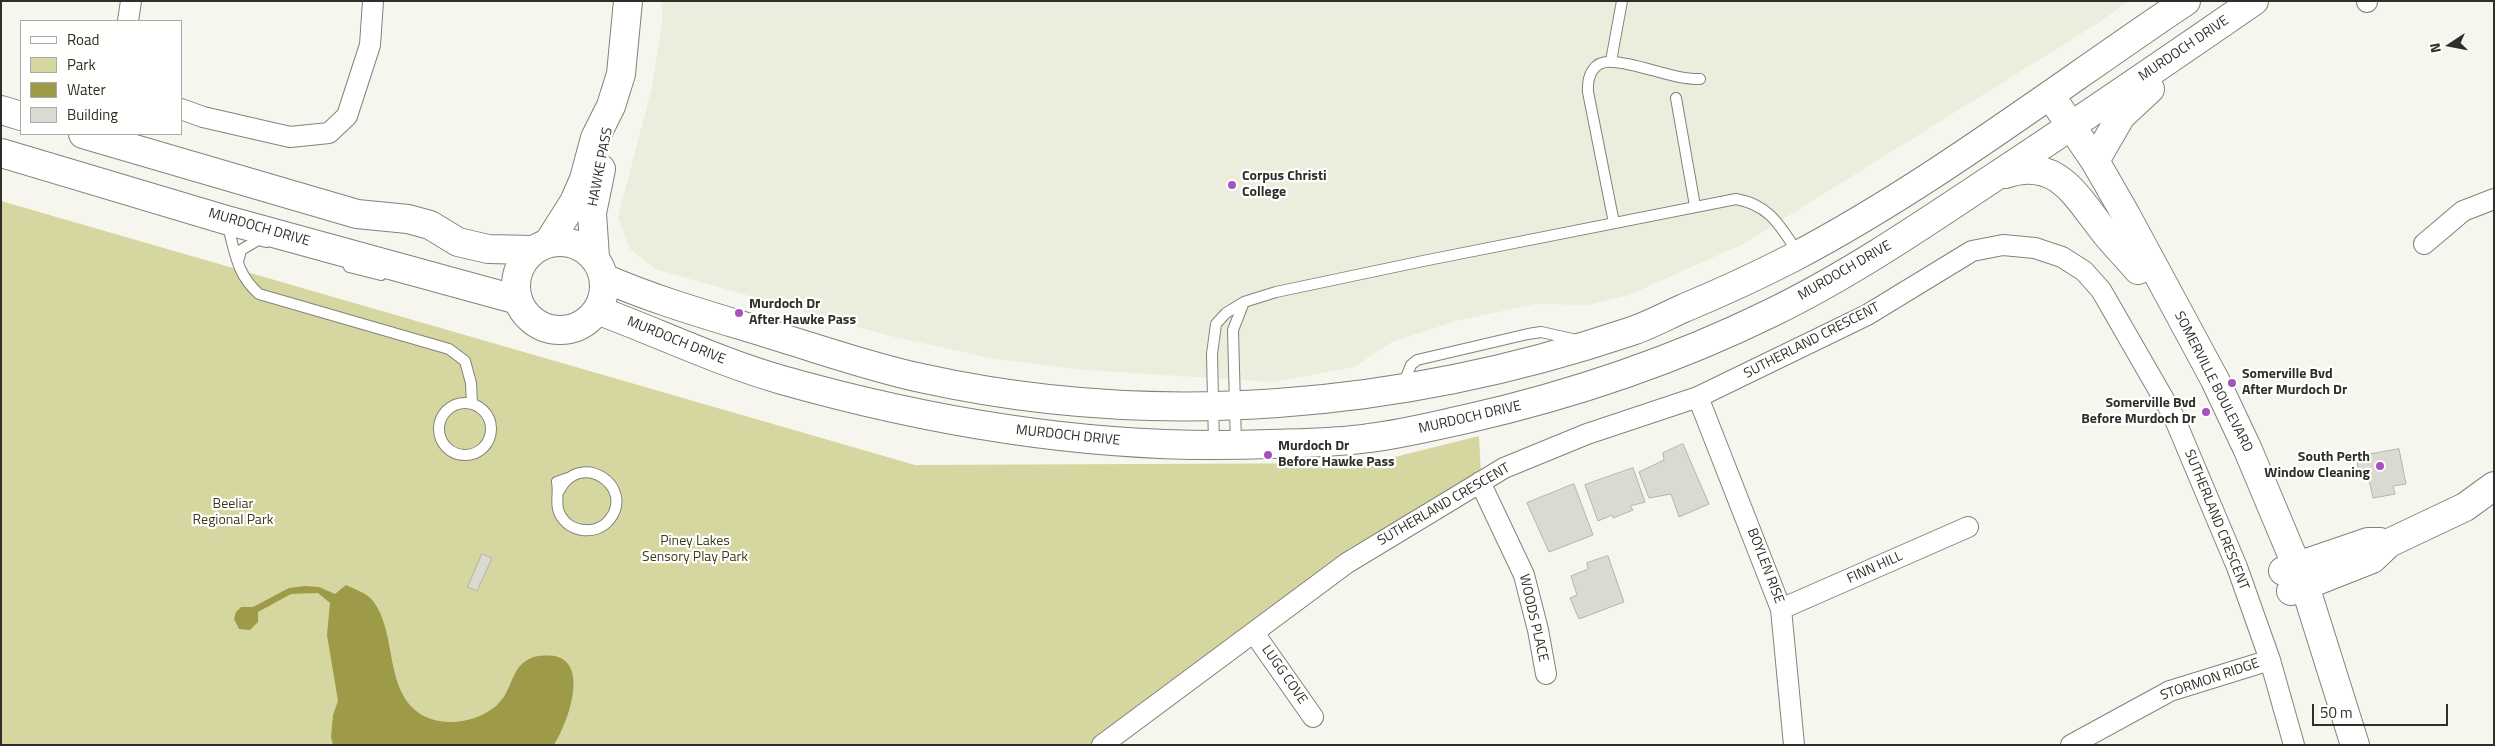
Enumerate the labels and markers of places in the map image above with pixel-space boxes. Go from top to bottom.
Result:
place label: Corpus Christi College [1242,169,1327,202]
marker: Corpus Christi College [1226,179,1238,191]
place label: Murdoch Dr After Hawke Pass [749,297,856,330]
marker: Murdoch Dr After Hawke Pass [733,307,745,319]
place label: Somerville Bvd After Murdoch Dr [2242,367,2347,400]
marker: Somerville Bvd After Murdoch Dr [2226,377,2238,389]
place label: Somerville Bvd Before Murdoch Dr [2081,396,2196,428]
marker: Somerville Bvd Before Murdoch Dr [2200,406,2212,418]
place label: Murdoch Dr Before Hawke Pass [1278,439,1395,472]
marker: Murdoch Dr Before Hawke Pass [1262,449,1274,461]
place label: South Perth Window Cleaning [2264,450,2370,482]
marker: South Perth Window Cleaning [2374,460,2386,472]

